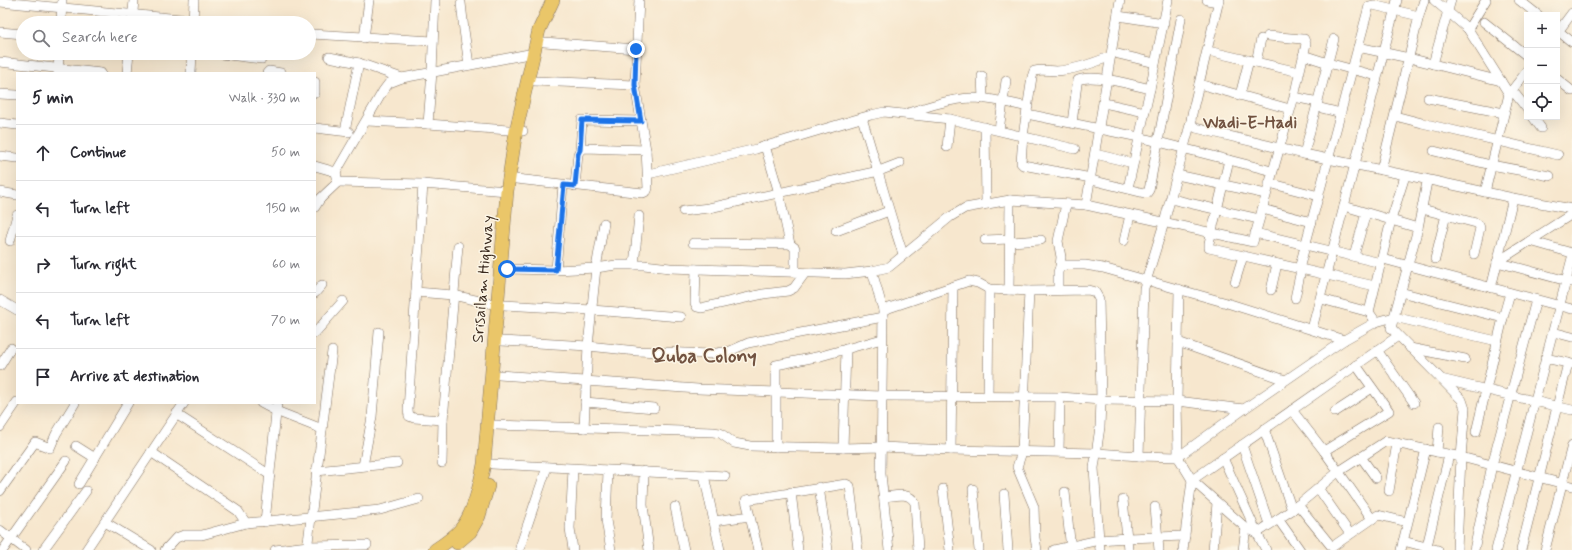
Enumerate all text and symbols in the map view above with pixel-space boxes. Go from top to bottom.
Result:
map controls [1524,12,1560,120]
button: + [1524,12,1560,48]
search box [16,16,316,60]
icon: search [30,27,52,49]
text: Search here [62,28,138,48]
route end [627,40,645,58]
button: − [1524,48,1560,84]
button: locate [1524,84,1560,120]
text: 5 min [32,87,74,109]
text: Walk · 330 m [229,90,300,107]
district label: Wadi-E-Hadi [1202,112,1297,134]
icon: ahead [32,142,54,164]
text: Continue [70,143,126,163]
text: 50 m [271,144,300,161]
icon: left [32,198,54,220]
text: Turn left [70,199,130,219]
text: 150 m [266,200,300,217]
street label: Srisailam Highway [467,214,500,344]
icon: right [32,254,54,276]
text: Turn right [70,255,137,275]
text: 60 m [272,256,300,273]
route start [498,260,516,278]
icon: left [32,310,54,332]
text: Turn left [70,311,130,331]
text: 70 m [271,312,300,329]
district label: Quba Colony [651,343,757,370]
icon: arrive [32,366,54,388]
text: Arrive at destination [70,367,199,387]

